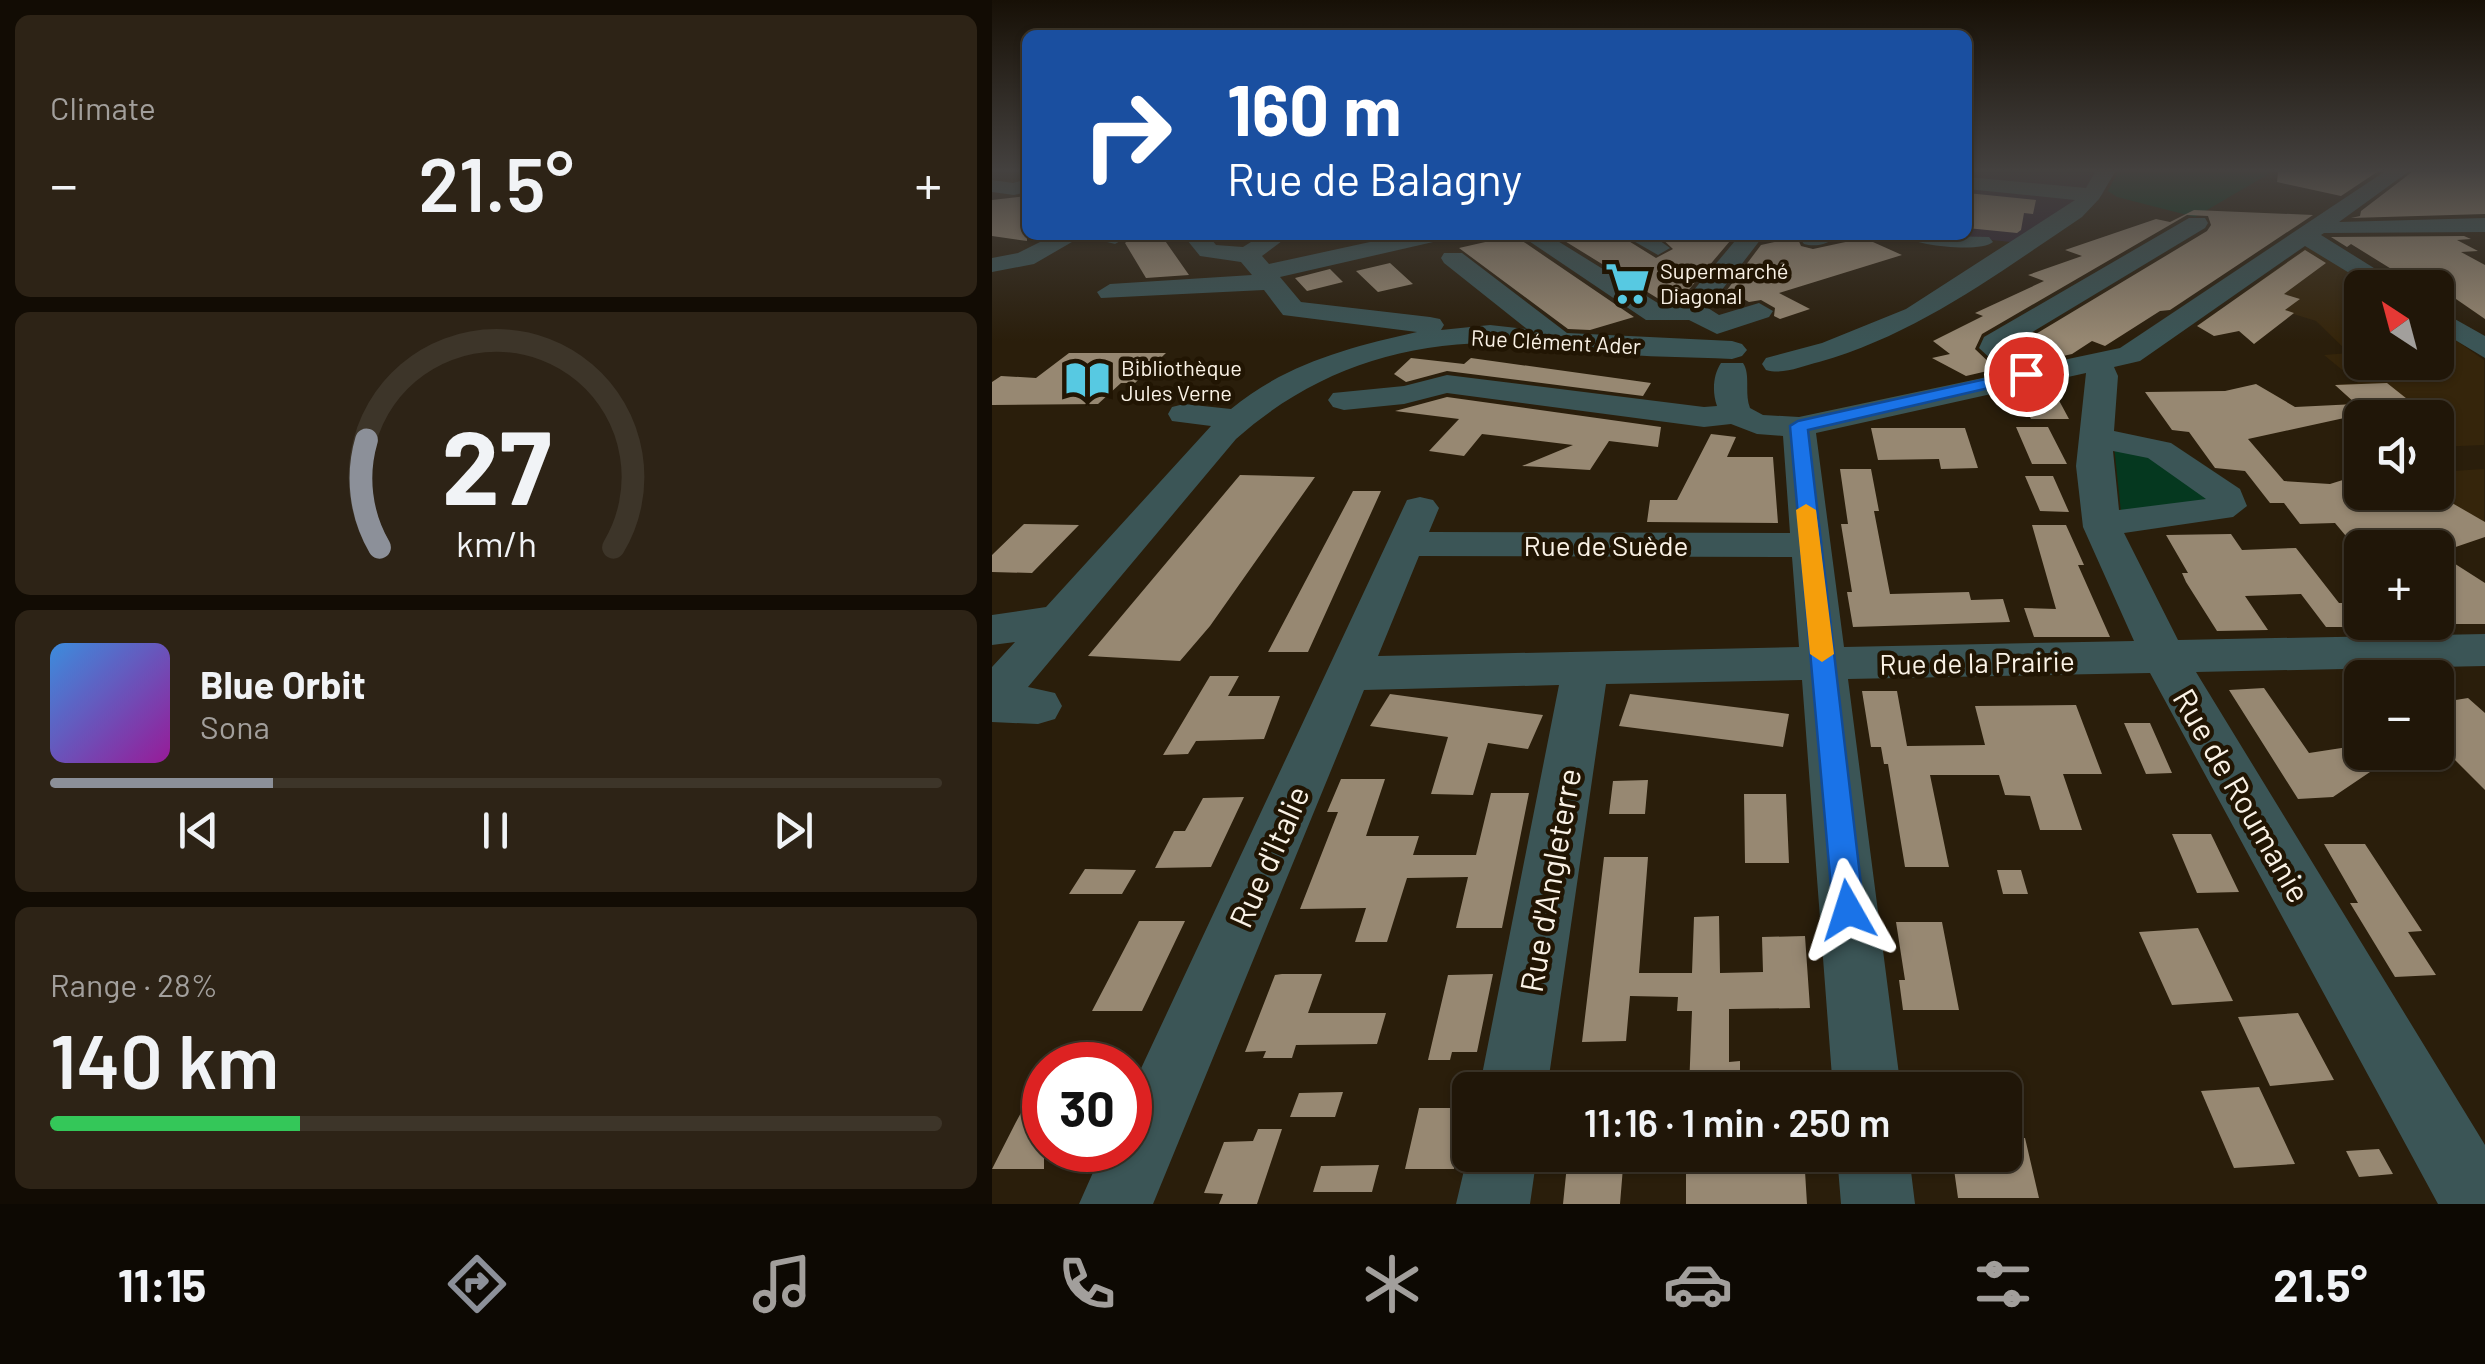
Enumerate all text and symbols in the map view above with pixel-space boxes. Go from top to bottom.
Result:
text: 160 m [1227,66,1402,150]
icon: right [1062,70,1192,200]
text: Climate [50,88,156,126]
text: 21.5° [418,137,574,227]
text: − [50,150,78,216]
text: + [914,150,942,216]
text: Rue de Balagny [1227,151,1522,205]
place label: Supermarché Diagonal [1660,257,1789,308]
supermarket icon: Supermarché Diagonal [1603,259,1651,307]
north arrow [2344,270,2454,380]
map controls [2344,270,2454,770]
street label: Rue Clément Ader [1470,324,1642,358]
pin [1984,332,2069,417]
icon: arrive [1999,347,2054,402]
place label: Bibliothèque Jules Verne [1121,354,1242,405]
library icon: Bibliothèque Jules Verne [1064,356,1112,404]
button: sound [2344,400,2454,510]
text: 27 [441,401,551,526]
text: km/h [456,521,536,564]
street label: Rue de Suède [1524,528,1688,562]
button: + [2344,530,2454,640]
street label: Rue de la Prairie [1879,643,2075,681]
button: − [2344,660,2454,770]
text: Blue Orbit [200,661,366,707]
street label: Rue de Roumanie [2166,681,2320,909]
text: Sona [200,707,270,745]
street label: Rue d'Angleterre [1511,765,1587,995]
street label: Rue d'Italie [1220,779,1316,933]
icon: previous [171,803,226,858]
icon: pause [468,803,523,858]
icon: next [766,803,821,858]
position arrow [1796,858,1900,962]
text: Range · 28% [50,965,218,1003]
text: 140 km [50,1014,279,1104]
speed limit sign: 30 [1022,1042,1152,1172]
text: 11:16 · 1 min · 250 m [1584,1099,1890,1145]
icon: directions [442,1249,512,1319]
icon: music [747,1249,817,1319]
icon: phone [1052,1249,1122,1319]
icon: climate [1357,1249,1427,1319]
icon: car [1663,1249,1733,1319]
icon: filters [1968,1249,2038,1319]
text: 11:15 [118,1257,206,1311]
text: 21.5° [2273,1257,2367,1311]

